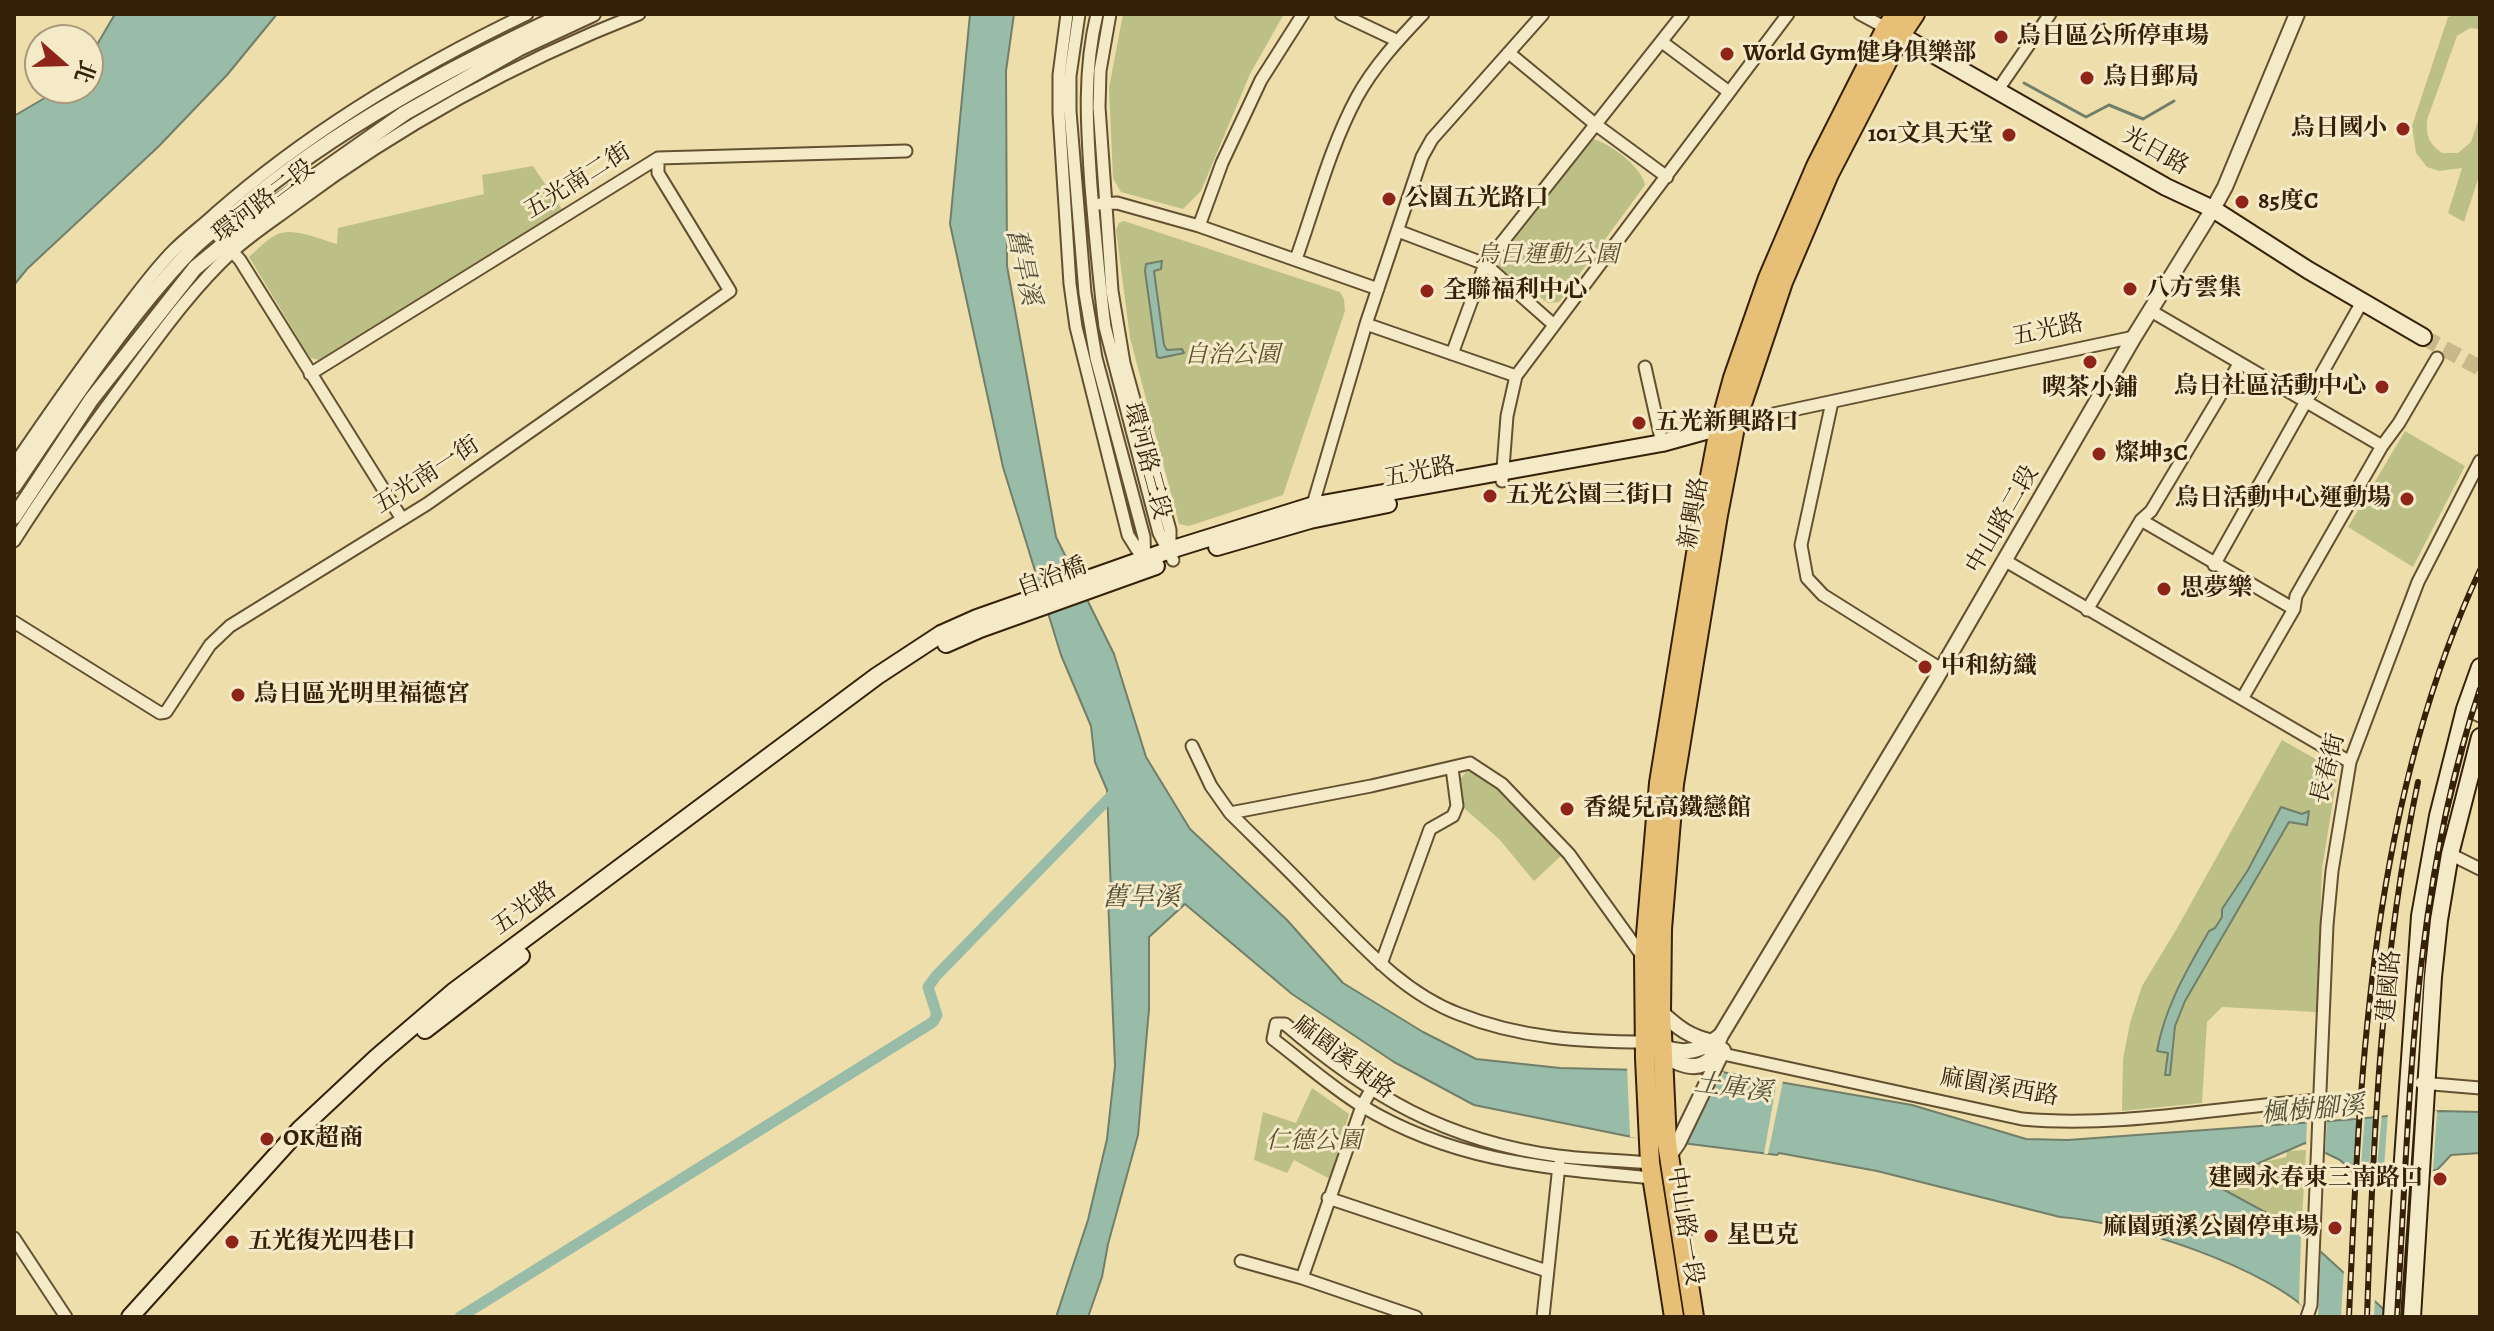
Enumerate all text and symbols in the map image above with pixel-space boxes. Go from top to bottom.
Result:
place label: 烏日區公所停車場 [2017,23,2209,51]
north arrow [24,24,104,104]
marker: 烏日區公所停車場 [1992,28,2010,46]
place label: World Gym健身俱樂部 [1743,40,1976,68]
marker: World Gym健身俱樂部 [1718,45,1736,63]
text: 北 [67,56,103,87]
place label: 烏日郵局 [2103,64,2199,92]
marker: 烏日郵局 [2078,69,2096,87]
place label: 烏日國小 [2291,115,2387,143]
marker: 烏日國小 [2394,120,2412,138]
place label: 101文具天堂 [1868,121,1993,149]
street label: 光日路 [2117,122,2193,182]
marker: 101文具天堂 [2000,126,2018,144]
street label: 五光南二街 [519,138,637,226]
street label: 環河路二段 [207,154,321,250]
place label: 公園五光路口 [1405,185,1549,213]
place label: 85度C [2258,188,2319,216]
marker: 公園五光路口 [1380,190,1398,208]
marker: 85度C [2233,193,2251,211]
water label: 舊旱溪 [999,226,1045,308]
park label: 烏日運動公園 [1475,242,1619,270]
place label: 八方雲集 [2146,275,2242,303]
place label: 全聯福利中心 [1443,277,1587,305]
marker: 八方雲集 [2121,280,2139,298]
marker: 全聯福利中心 [1418,282,1436,300]
street label: 五光路 [2010,309,2086,353]
park label: 自治公園 [1184,342,1280,370]
marker: 喫茶小鋪 [2081,353,2099,371]
place label: 烏日社區活動中心 [2174,373,2366,401]
place label: 喫茶小鋪 [2042,375,2138,403]
marker: 烏日社區活動中心 [2373,378,2391,396]
street label: 環河路三段 [1117,399,1175,523]
place label: 五光新興路口 [1655,409,1799,437]
marker: 五光新興路口 [1630,414,1648,432]
street label: 五光南一街 [369,431,485,521]
place label: 燦坤3C [2115,440,2188,468]
marker: 燦坤3C [2090,445,2108,463]
street label: 五光路 [1382,452,1458,494]
street label: 中山路二段 [1961,461,2045,579]
street label: 新興路 [1675,475,1715,551]
place label: 五光公園三街口 [1506,482,1674,510]
place label: 烏日活動中心運動場 [2175,485,2391,513]
marker: 五光公園三街口 [1481,487,1499,505]
marker: 烏日活動中心運動場 [2398,490,2416,508]
street label: 自治橋 [1013,552,1091,604]
place label: 思夢樂 [2180,575,2252,603]
marker: 思夢樂 [2155,580,2173,598]
place label: 中和紡織 [1941,653,2037,681]
marker: 中和紡織 [1916,658,1934,676]
place label: 烏日區光明里福德宮 [254,681,470,709]
marker: 烏日區光明里福德宮 [229,686,247,704]
street label: 長春街 [2306,731,2352,807]
place label: 香緹兒高鐵戀館 [1583,795,1751,823]
marker: 香緹兒高鐵戀館 [1558,800,1576,818]
street label: 五光路 [487,876,563,942]
water label: 舊旱溪 [1102,883,1180,915]
street label: 建國路 [2373,949,2407,1023]
street label: 麻園溪東路 [1286,1010,1400,1106]
street label: 麻園溪西路 [1937,1063,2061,1113]
water label: 土庫溪 [1692,1068,1774,1110]
water label: 楓樹腳溪 [2260,1091,2366,1131]
place label: OK超商 [283,1125,363,1153]
park label: 仁德公園 [1266,1128,1362,1156]
marker: OK超商 [258,1130,276,1148]
street label: 中山路一段 [1660,1164,1708,1288]
place label: 建國永春東三南路口 [2208,1165,2424,1193]
marker: 建國永春東三南路口 [2431,1170,2449,1188]
place label: 麻園頭溪公園停車場 [2103,1214,2319,1242]
marker: 麻園頭溪公園停車場 [2326,1219,2344,1237]
place label: 星巴克 [1727,1222,1799,1250]
marker: 星巴克 [1702,1227,1720,1245]
place label: 五光復光四巷口 [248,1228,416,1256]
marker: 五光復光四巷口 [223,1233,241,1251]

